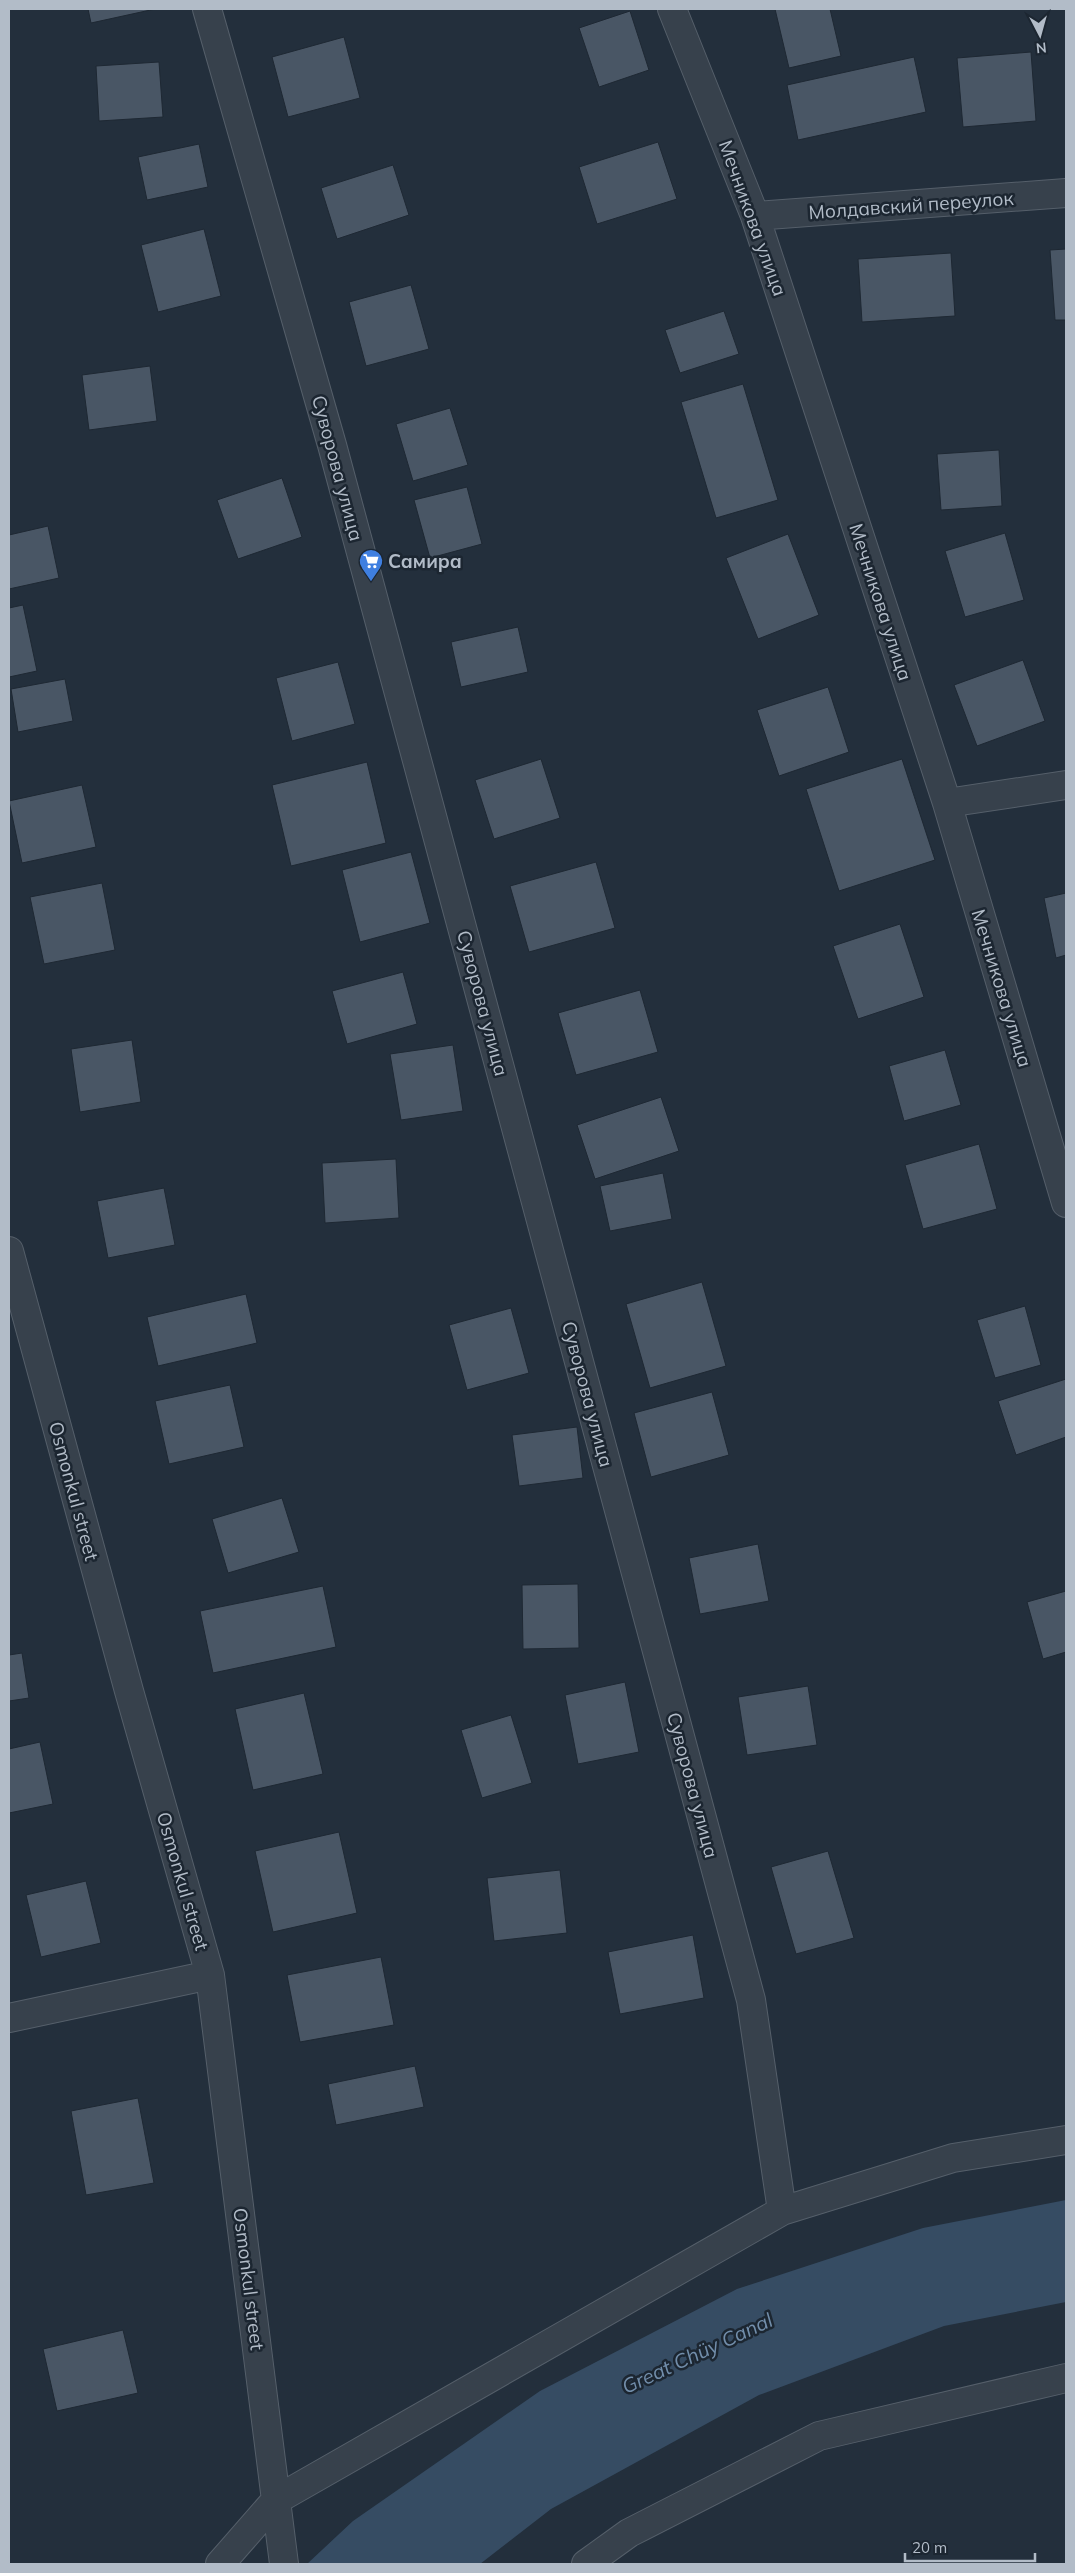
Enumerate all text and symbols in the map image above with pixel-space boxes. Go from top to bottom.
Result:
north arrow [1015,10,1065,60]
text: N [1035,38,1048,57]
street label: Мечникова улица [714,137,792,299]
street label: Молдавский переулок [808,186,1015,224]
street label: Суворова улица [307,393,369,543]
street label: Мечникова улица [844,520,918,684]
supermarket icon: Самира [358,548,384,582]
place label: Самира [388,549,462,573]
street label: Мечникова улица [967,906,1037,1070]
street label: Суворова улица [452,928,514,1078]
street label: Суворова улица [557,1319,619,1469]
street label: Osmonkul street [44,1419,104,1564]
street label: Суворова улица [662,1710,724,1860]
street label: Osmonkul street [152,1809,214,1953]
street label: Osmonkul street [228,2207,270,2352]
water label: Great Chüy Canal [618,2307,777,2399]
scale bar [905,2530,1035,2562]
text: 20 m [912,2538,947,2557]

